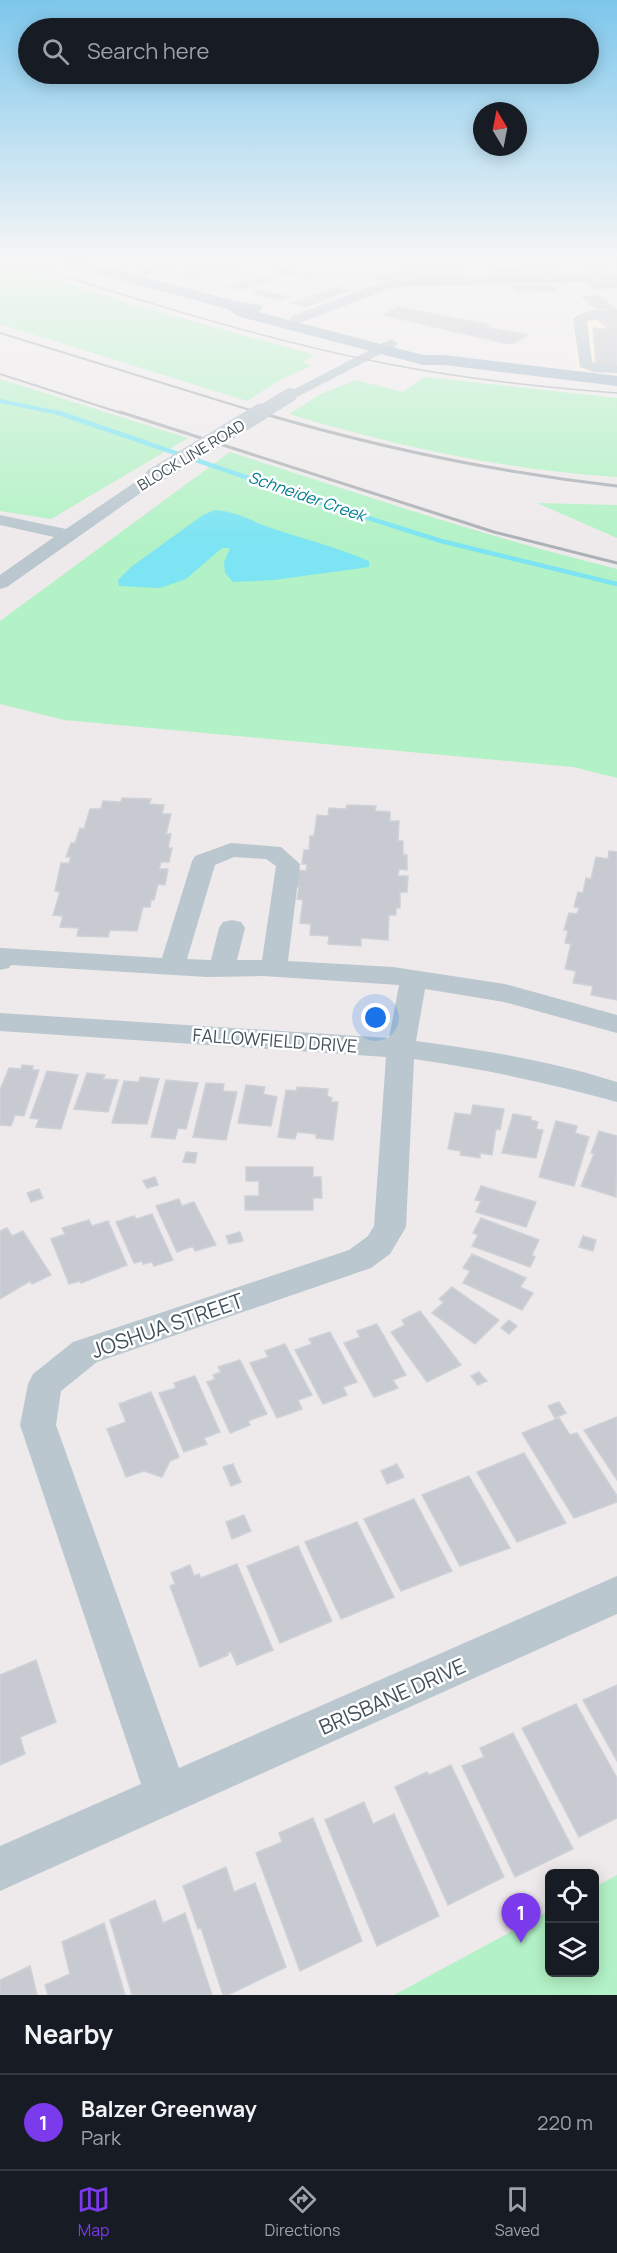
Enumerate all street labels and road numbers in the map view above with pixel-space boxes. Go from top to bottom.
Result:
street label: BLOCK LINE ROAD [133,415,249,495]
street label: FALLOWFIELD DRIVE [192,1022,358,1058]
street label: JOSHUA STREET [87,1286,247,1364]
street label: BRISBANE DRIVE [314,1651,470,1741]

